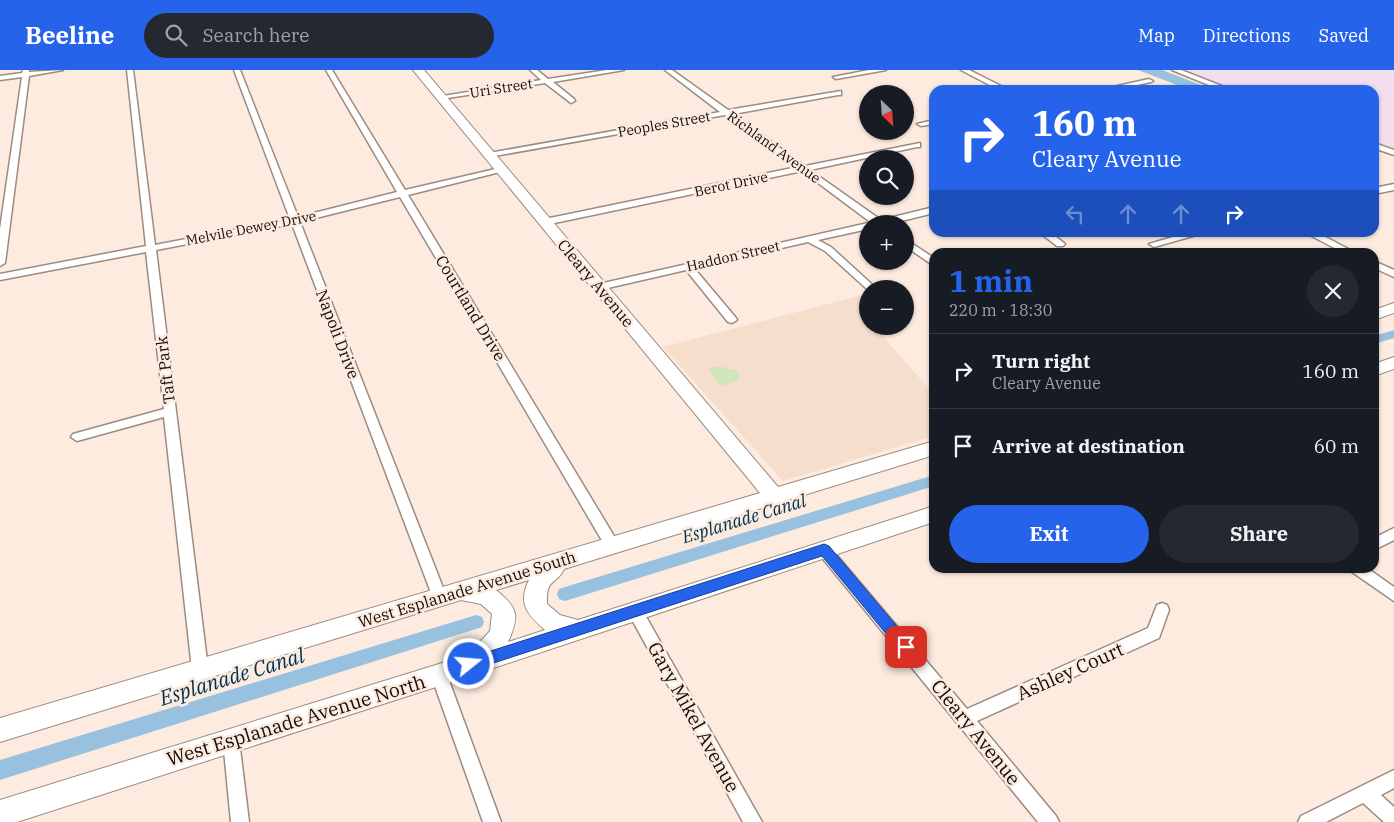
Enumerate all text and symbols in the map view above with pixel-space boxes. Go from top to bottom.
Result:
search box [144,13,494,58]
text: Beeline [25,19,114,51]
icon: search [162,21,190,49]
text: Search here [202,23,309,47]
text: Map [1138,24,1175,47]
text: Directions [1203,24,1291,47]
text: Saved [1319,24,1369,47]
street label: Uri Street [468,74,534,102]
north arrow [859,85,914,140]
map controls [859,85,914,335]
text: 160 m [1032,100,1137,146]
icon: right [949,105,1014,170]
street label: Peoples Street [616,107,712,141]
street label: Richland Avenue [724,107,824,187]
text: Cleary Avenue [1032,144,1182,173]
button: search [859,150,914,205]
street label: Berot Drive [693,167,769,201]
icon: left [1061,200,1089,228]
icon: ahead [1114,200,1142,228]
icon: ahead [1167,200,1195,228]
icon: right [1220,200,1248,228]
street label: Melvile Dewey Drive [184,207,318,249]
button: + [859,215,914,270]
street label: Cleary Avenue [553,235,639,331]
street label: Haddon Street [685,237,781,275]
street label: Courtland Drive [432,252,510,364]
text: 1 min [949,261,1033,300]
button: close [1307,265,1359,317]
button: − [859,280,914,335]
street label: Napoli Drive [312,287,364,381]
text: 220 m · 18:30 [949,300,1052,320]
street label: Taft Park [151,334,179,405]
text: Turn right [992,349,1090,373]
icon: right [949,357,977,385]
text: 160 m [1302,359,1359,383]
text: Cleary Avenue [992,373,1101,393]
icon: arrive [949,432,977,460]
text: Arrive at destination [992,434,1185,458]
text: 60 m [1314,434,1359,458]
water label: Esplanade Canal [678,488,810,549]
button: Exit [949,505,1149,563]
button: Share [1159,505,1359,563]
street label: West Esplanade Avenue South [356,546,578,632]
pin [885,626,927,668]
icon: arrive [892,633,920,661]
position arrow [442,637,494,689]
street label: Ashley Court [1013,637,1127,705]
street label: Gary Mikel Avenue [643,638,745,796]
water label: Esplanade Canal [155,640,309,712]
street label: West Esplanade Avenue North [164,669,429,771]
street label: Cleary Avenue [926,674,1026,790]

